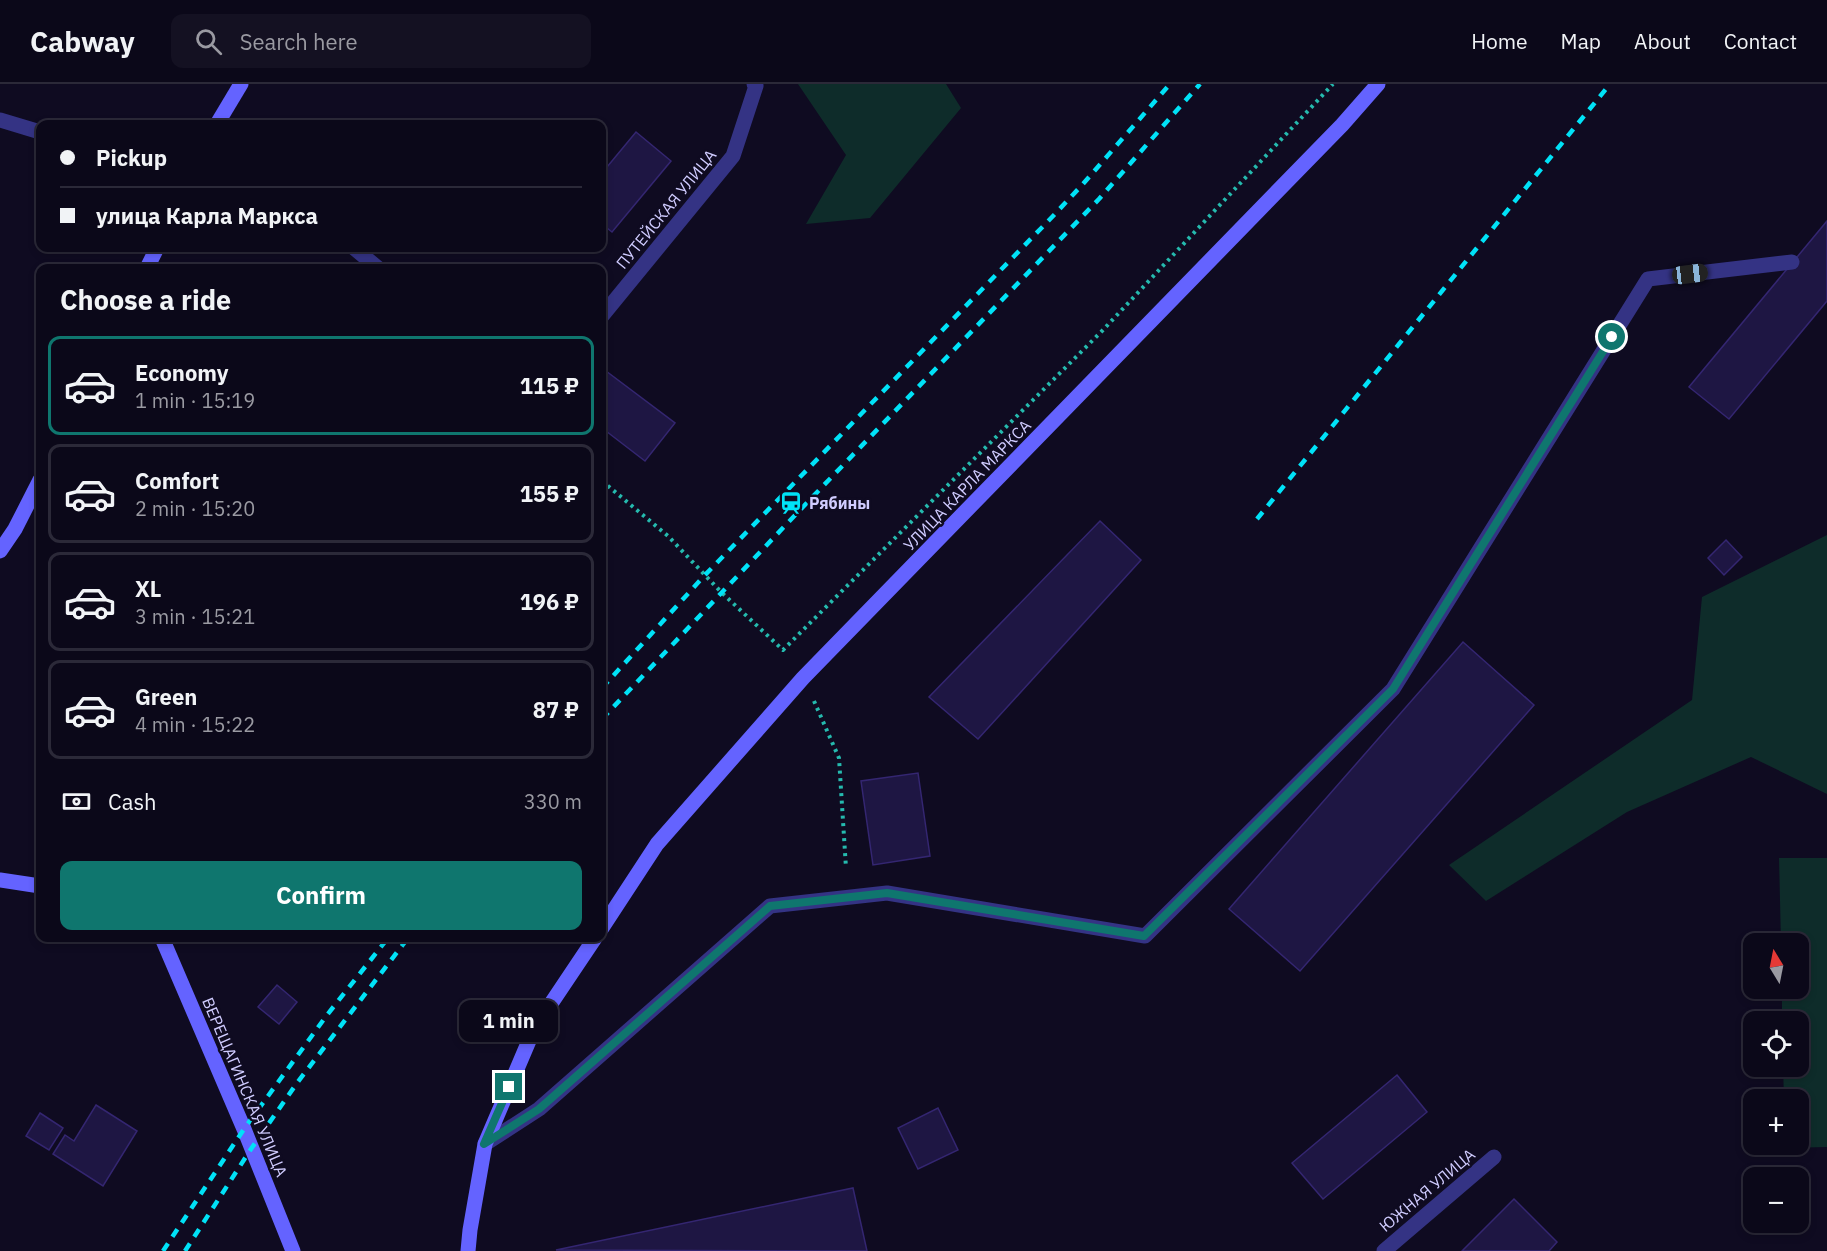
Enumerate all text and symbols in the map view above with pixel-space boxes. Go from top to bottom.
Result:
search box [171,14,591,68]
text: Cabway [30,23,135,60]
icon: search [192,25,225,58]
text: Search here [240,27,358,56]
text: Home [1471,27,1528,55]
text: Map [1561,27,1601,55]
text: About [1634,27,1691,55]
text: Contact [1724,27,1797,55]
text: Pickup [96,143,167,172]
street label: ПУТЕЙСКАЯ УЛИЦА [612,145,720,273]
text: улица Карла Маркса [96,201,318,230]
car [1671,263,1709,285]
text: Choose a ride [60,282,231,317]
route start [1598,323,1625,350]
text: Economy [135,358,229,387]
icon: car [63,359,117,413]
text: 115 ₽ [520,371,579,400]
text: 1 min · 15:19 [135,387,255,414]
street label: УЛИЦА КАРЛА МАРКСА [899,415,1035,555]
text: Comfort [135,466,219,495]
icon: car [63,467,117,521]
text: 155 ₽ [520,479,579,508]
station icon: Рябины [778,490,804,516]
place label: Рябины [809,493,870,513]
text: 2 min · 15:20 [135,495,255,522]
text: XL [135,574,161,603]
icon: car [63,575,117,629]
text: 196 ₽ [520,587,579,616]
text: 3 min · 15:21 [135,603,255,630]
text: Green [135,682,197,711]
icon: car [63,683,117,737]
text: 87 ₽ [533,695,579,724]
text: 4 min · 15:22 [135,711,255,738]
icon: cash [60,785,93,818]
text: Cash [108,787,157,816]
text: 330 m [524,788,582,815]
button: Confirm [60,861,582,930]
north arrow [1743,933,1809,999]
map controls [1743,933,1809,1233]
street label: ВЕРЕЩАГИНСКАЯ УЛИЦА [198,994,292,1180]
callout: 1 min [460,1000,558,1042]
text: 1 min [482,1007,535,1034]
button: locate [1743,1011,1809,1077]
route end [495,1073,522,1100]
button: + [1743,1089,1809,1155]
street label: ЮЖНАЯ УЛИЦА [1375,1144,1479,1236]
button: − [1743,1167,1809,1233]

